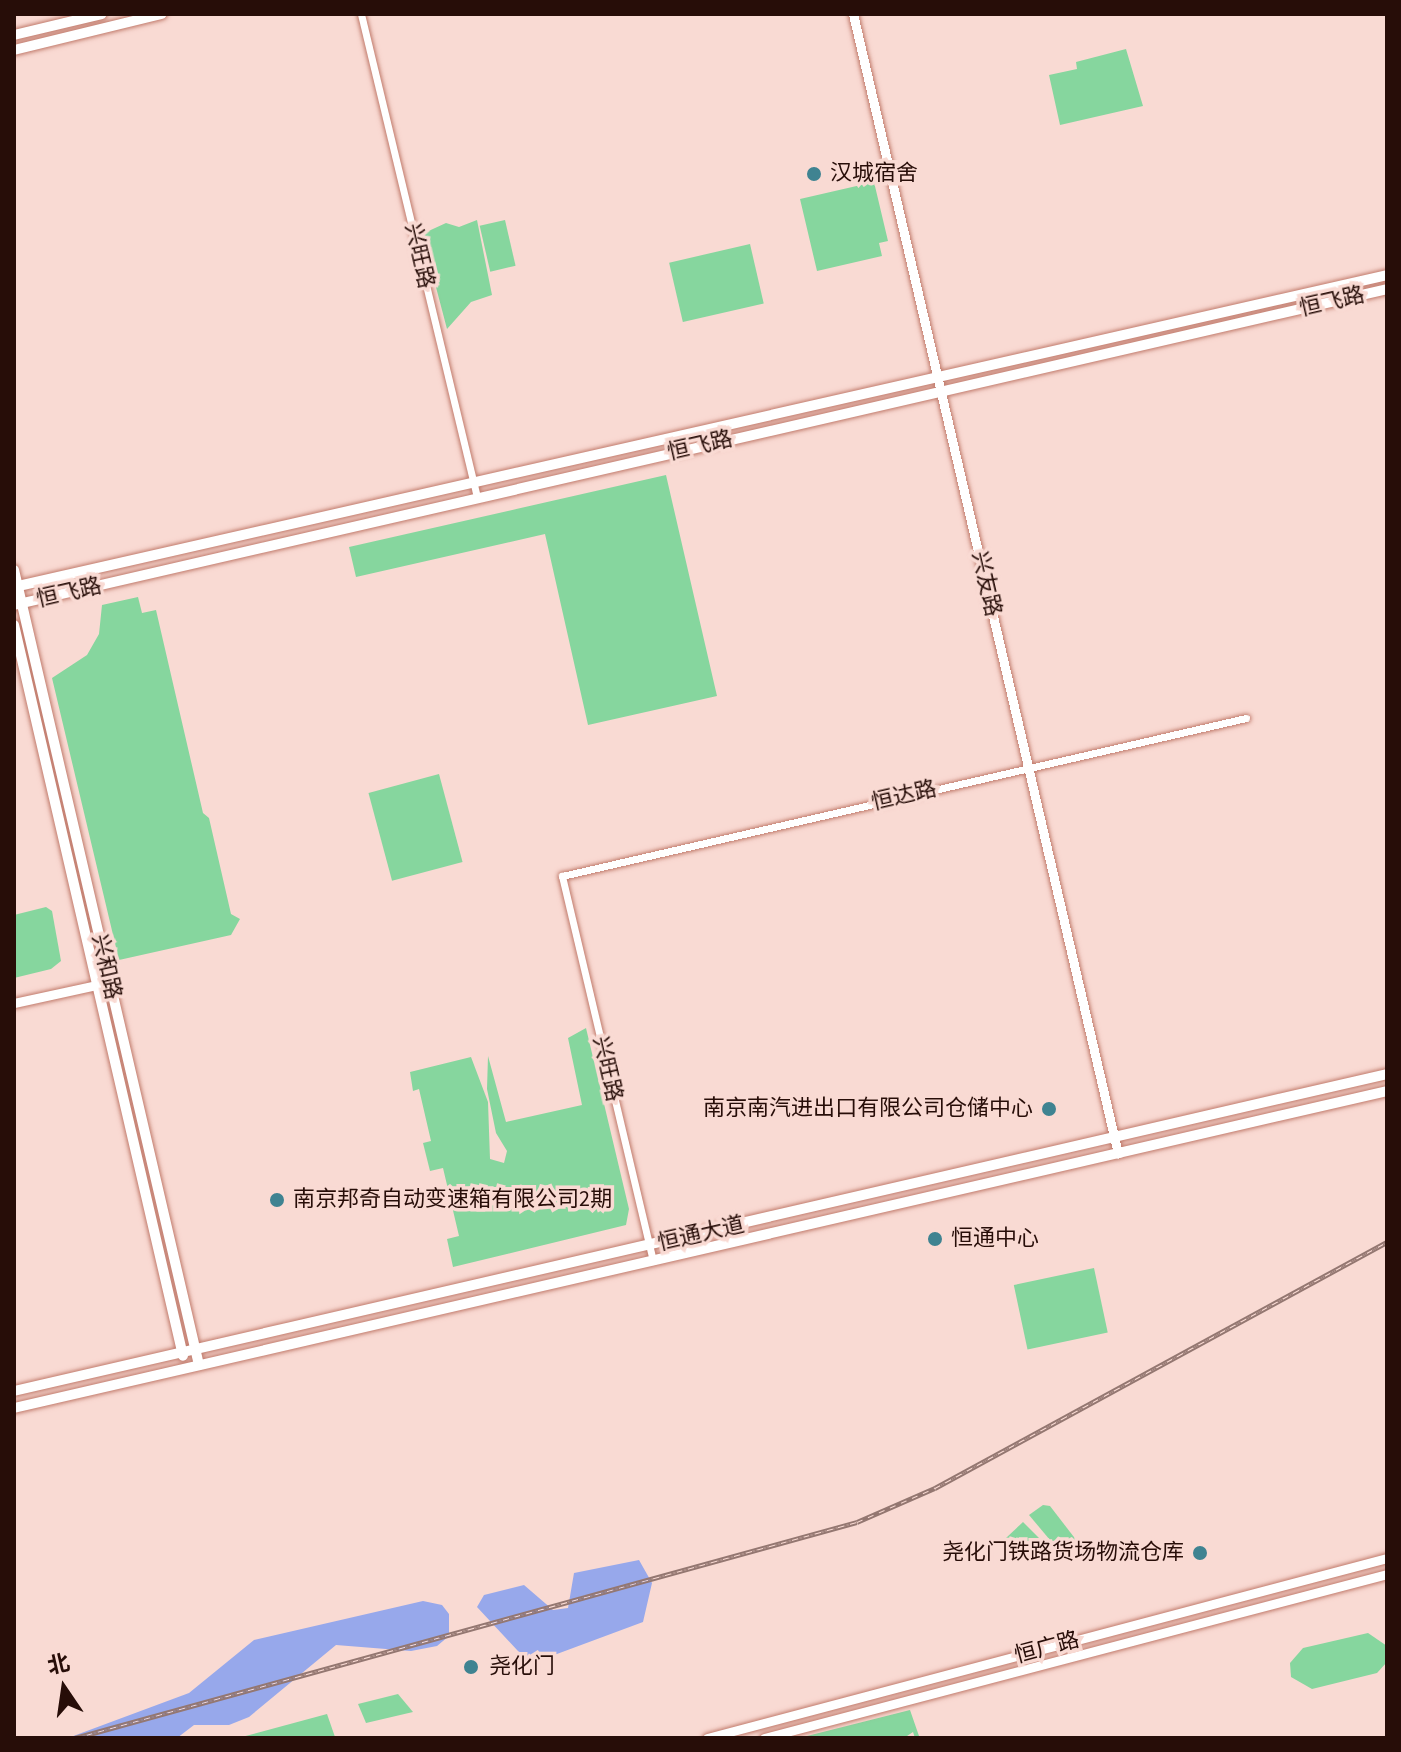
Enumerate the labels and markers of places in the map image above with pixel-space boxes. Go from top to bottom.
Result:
place label: 汉城宿舍 [830,161,918,187]
marker: 汉城宿舍 [805,165,823,183]
place label: 南京南汽进出口有限公司仓储中心 [703,1096,1033,1122]
marker: 南京南汽进出口有限公司仓储中心 [1040,1100,1058,1118]
place label: 南京邦奇自动变速箱有限公司2期 [293,1187,612,1213]
marker: 南京邦奇自动变速箱有限公司2期 [268,1191,286,1209]
place label: 恒通中心 [951,1226,1039,1252]
marker: 恒通中心 [926,1230,944,1248]
place label: 尧化门铁路货场物流仓库 [942,1540,1184,1566]
marker: 尧化门铁路货场物流仓库 [1191,1544,1209,1562]
place label: 尧化门 [489,1654,555,1680]
marker: 尧化门 [460,1656,482,1678]

